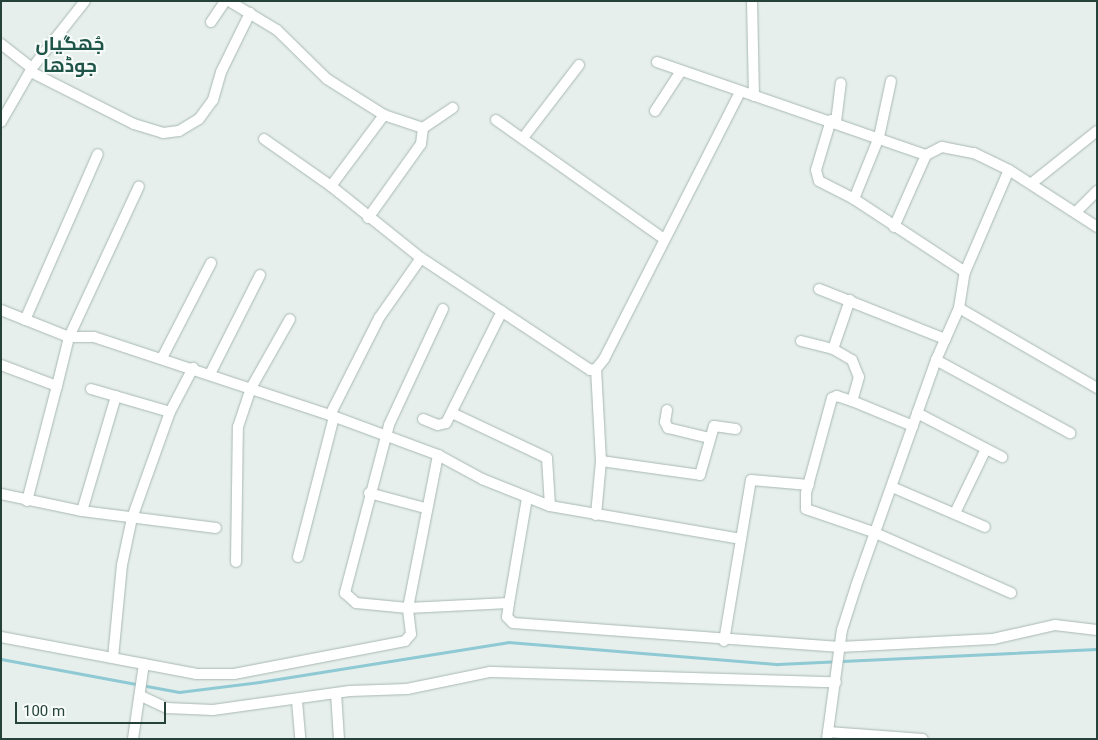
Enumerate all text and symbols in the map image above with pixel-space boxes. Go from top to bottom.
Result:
district label: جُھگیاں جوڈھا [35,33,105,77]
scale bar [18,692,169,724]
text: 100 m [23,702,65,720]

